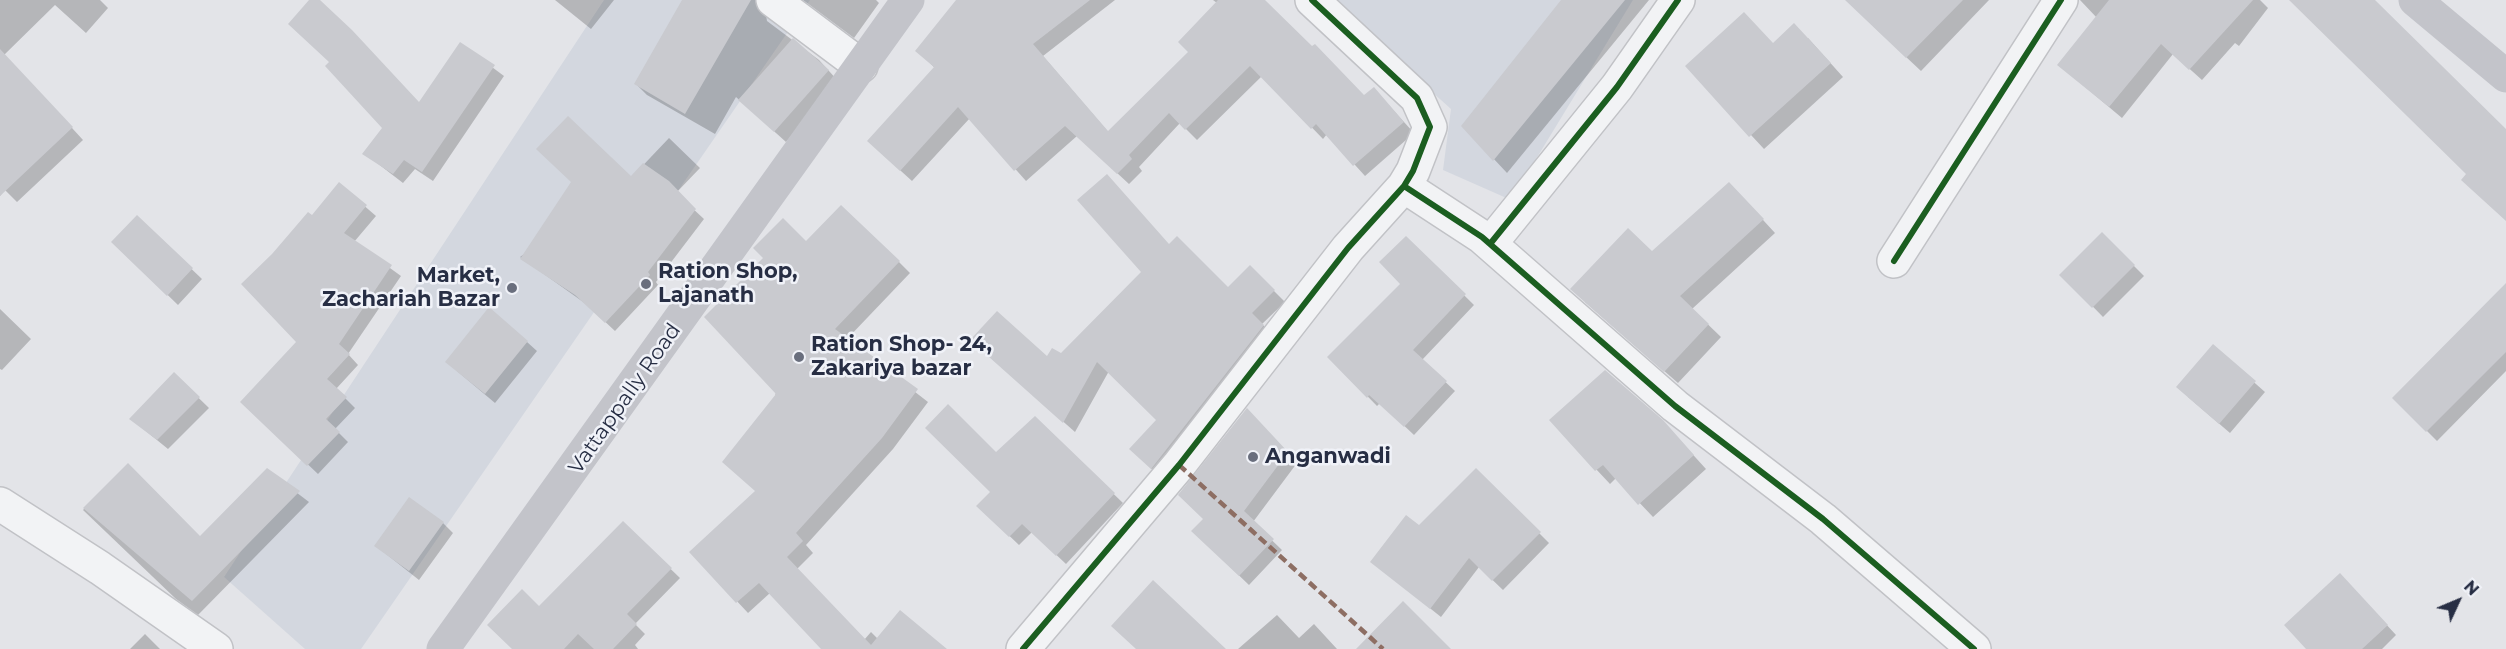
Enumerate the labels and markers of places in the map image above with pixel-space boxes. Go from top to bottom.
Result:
place label: Ration Shop, Lajanath [658,259,798,309]
place label: Market, Zachariah Bazar [322,263,500,313]
marker: Ration Shop, Lajanath [639,277,653,291]
marker: Market, Zachariah Bazar [505,281,519,295]
place label: Ration Shop- 24, Zakariya bazar [811,332,992,382]
marker: Ration Shop- 24, Zakariya bazar [792,350,806,364]
place label: Anganwadi [1265,444,1391,470]
marker: Anganwadi [1246,450,1260,464]

